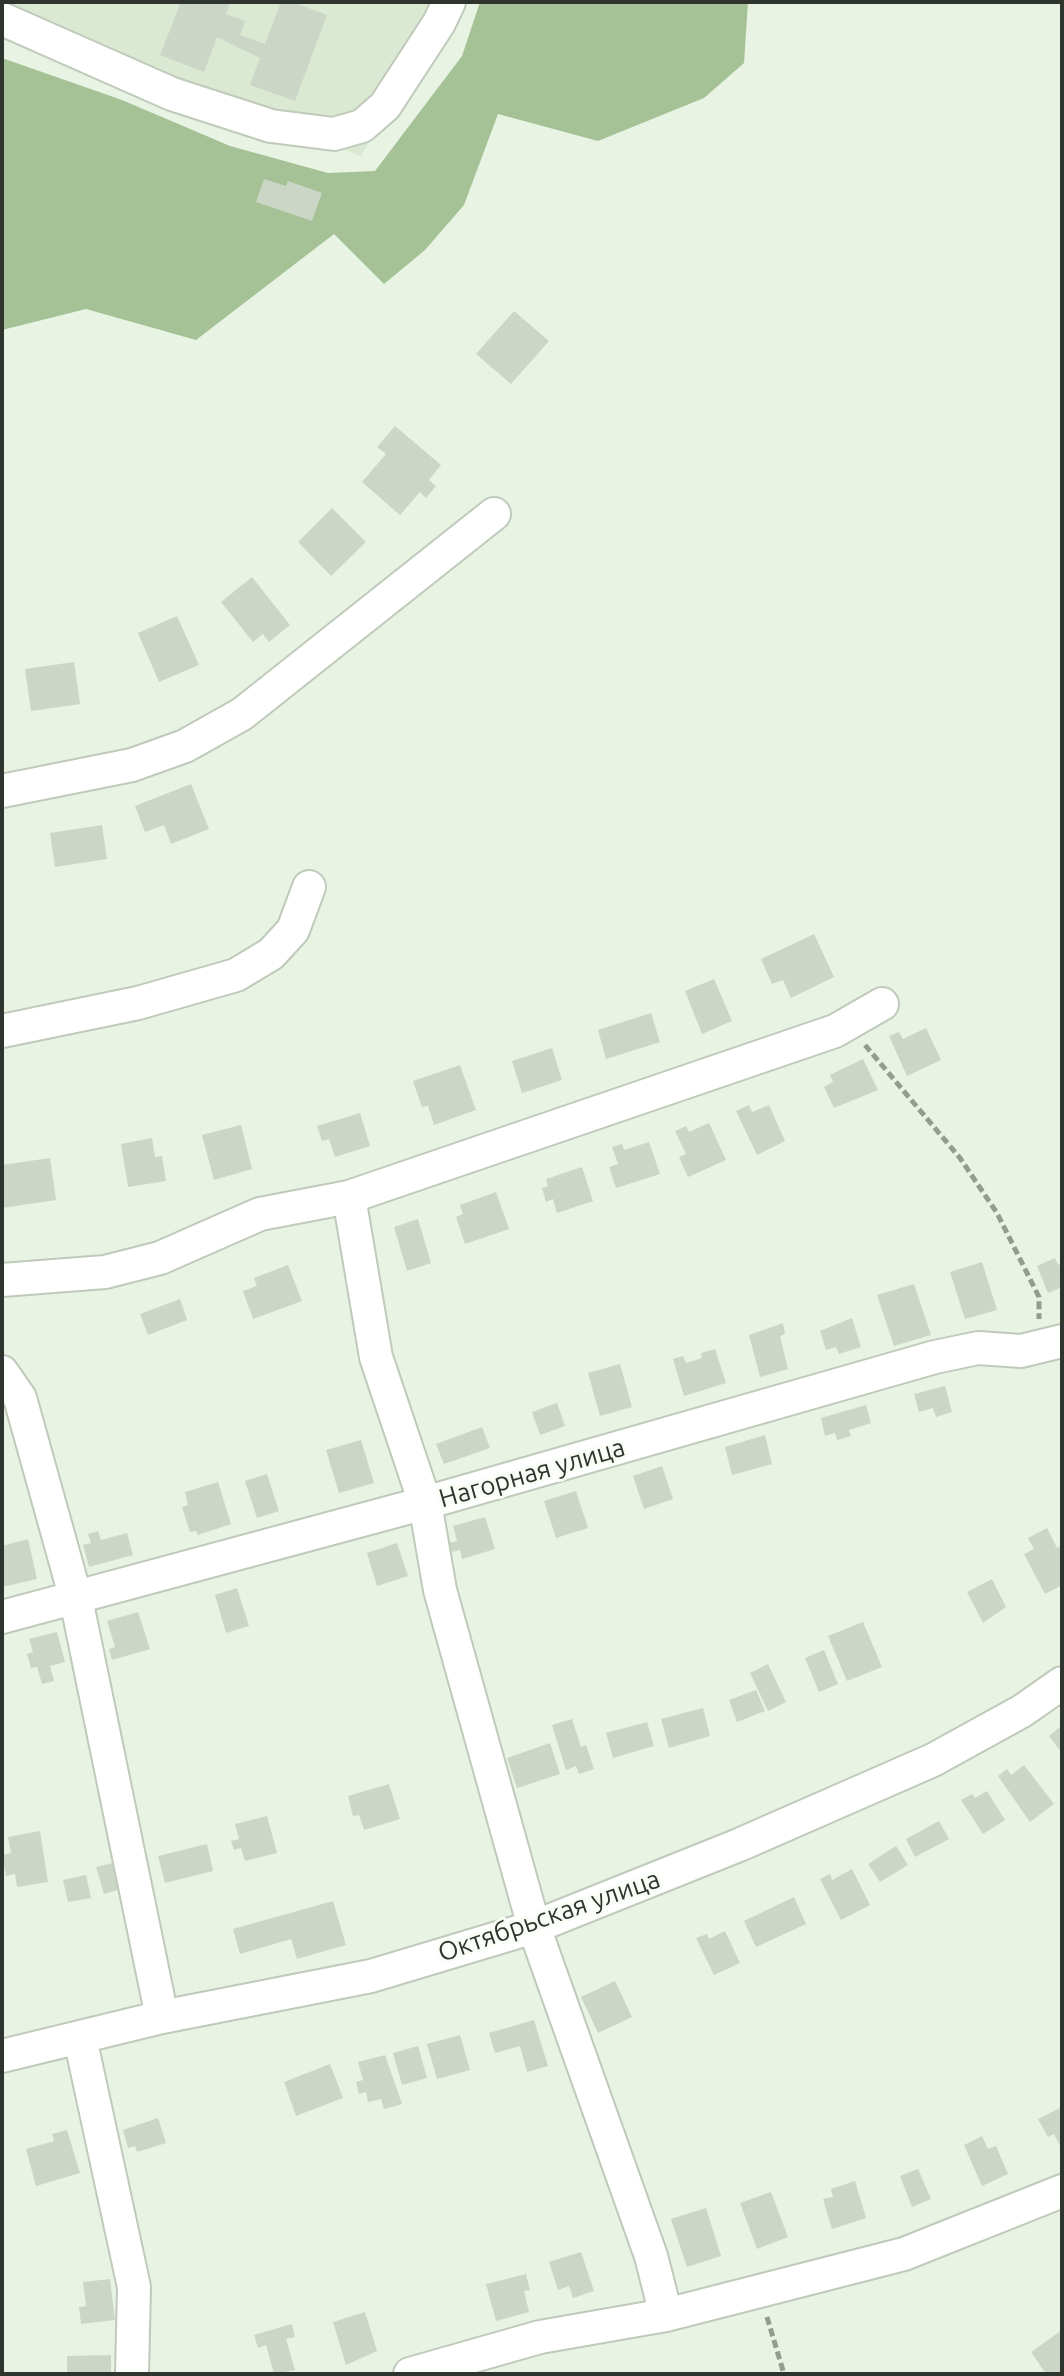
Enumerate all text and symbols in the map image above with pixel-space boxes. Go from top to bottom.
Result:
street label: Нагорная улица [435,1432,629,1514]
street label: Октябрьская улица [434,1863,664,1969]

